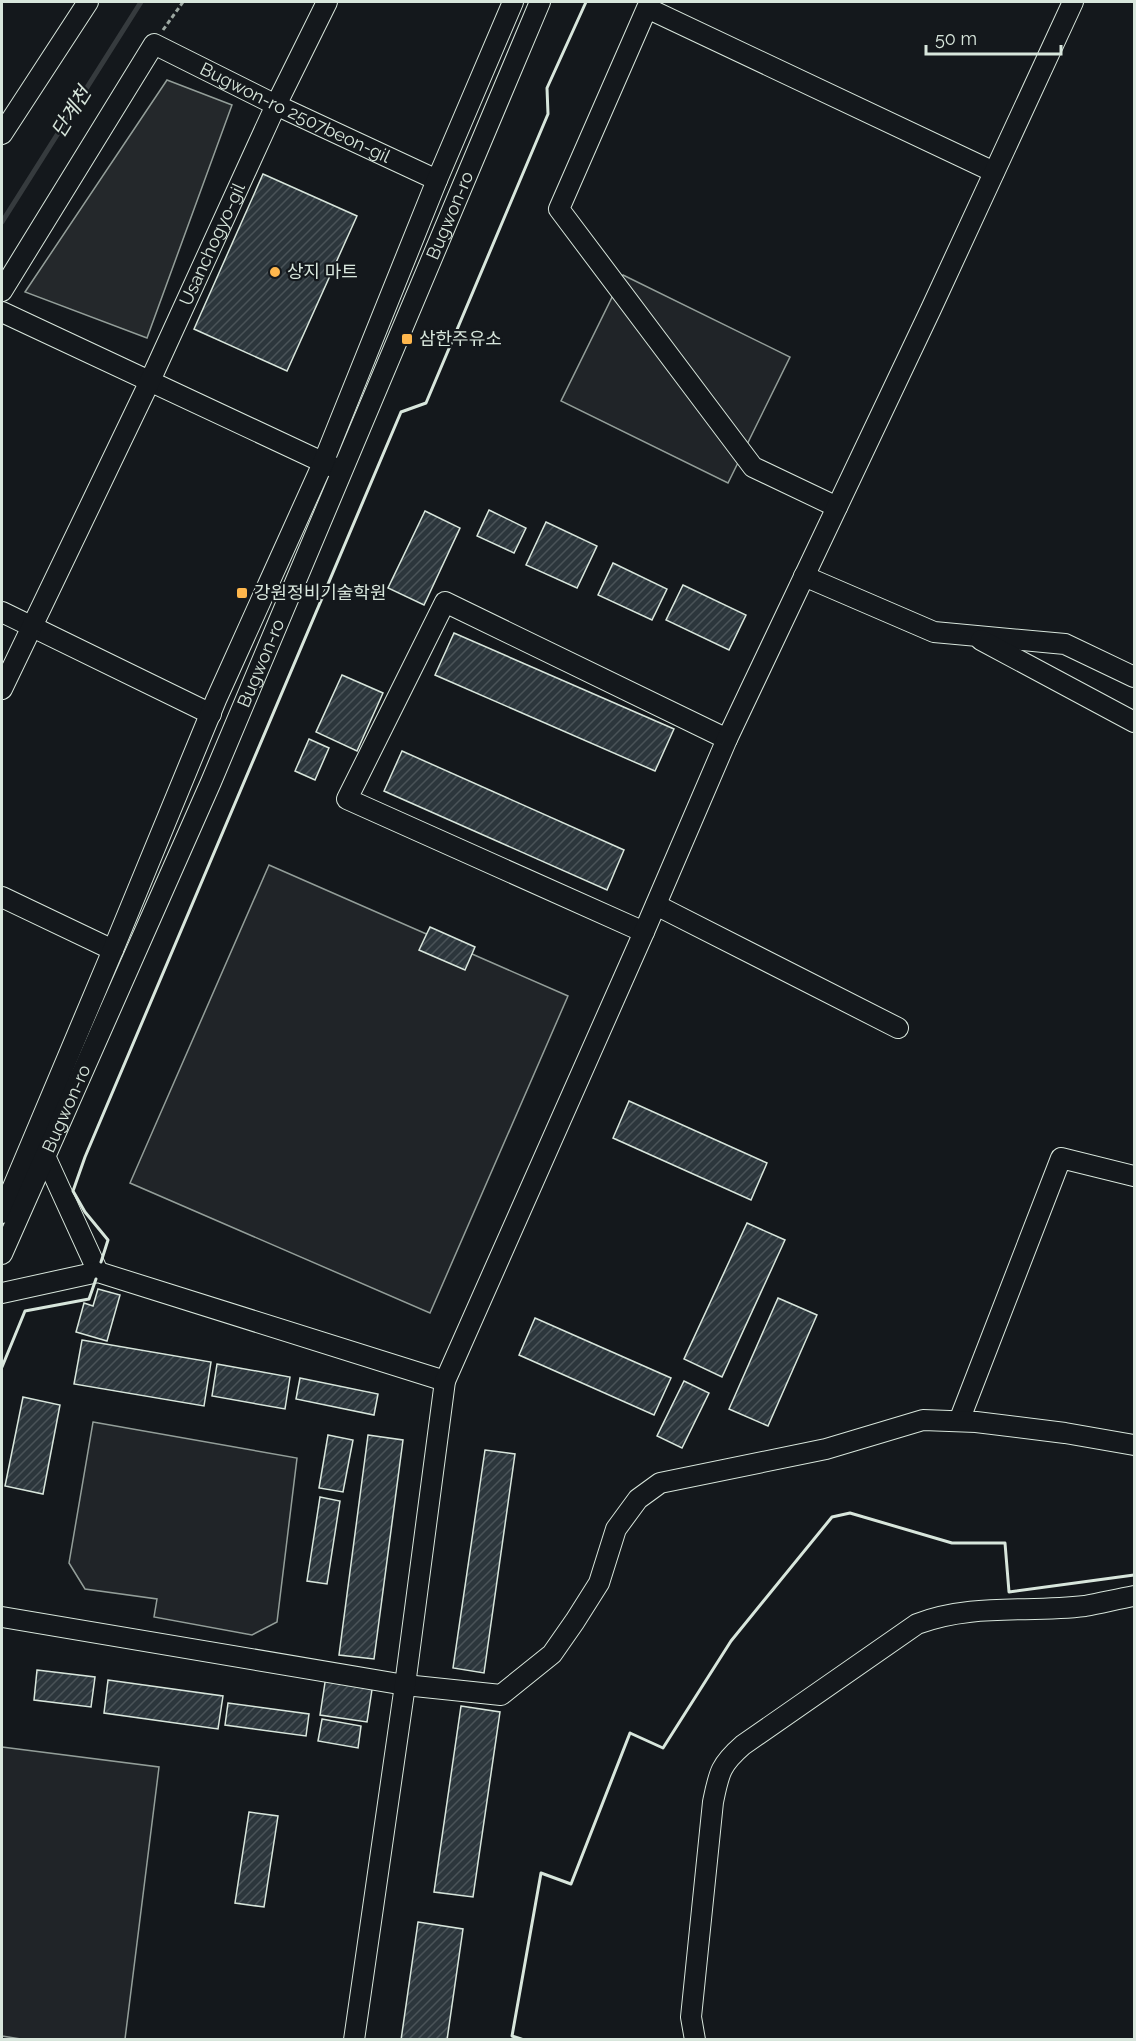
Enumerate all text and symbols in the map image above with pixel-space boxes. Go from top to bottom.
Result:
scale bar [926,18,1061,56]
text: 50 m [935,28,977,49]
street label: Bugwon-ro 2507beon-gil [197,58,394,167]
water label: 단계천 [46,80,97,142]
street label: Bugwon-ro [422,168,477,263]
street label: Usanchogyo-gil [175,179,249,309]
place label: 상지 마트 [287,261,358,282]
marker: 상지 마트 [268,265,282,279]
place label: 삼한주유소 [419,328,502,349]
marker: 삼한주유소 [400,332,414,346]
place label: 강원정비기술학원 [254,582,386,603]
marker: 강원정비기술학원 [235,586,249,600]
street label: Bugwon-ro [233,616,289,710]
street label: Bugwon-ro [37,1061,95,1156]

